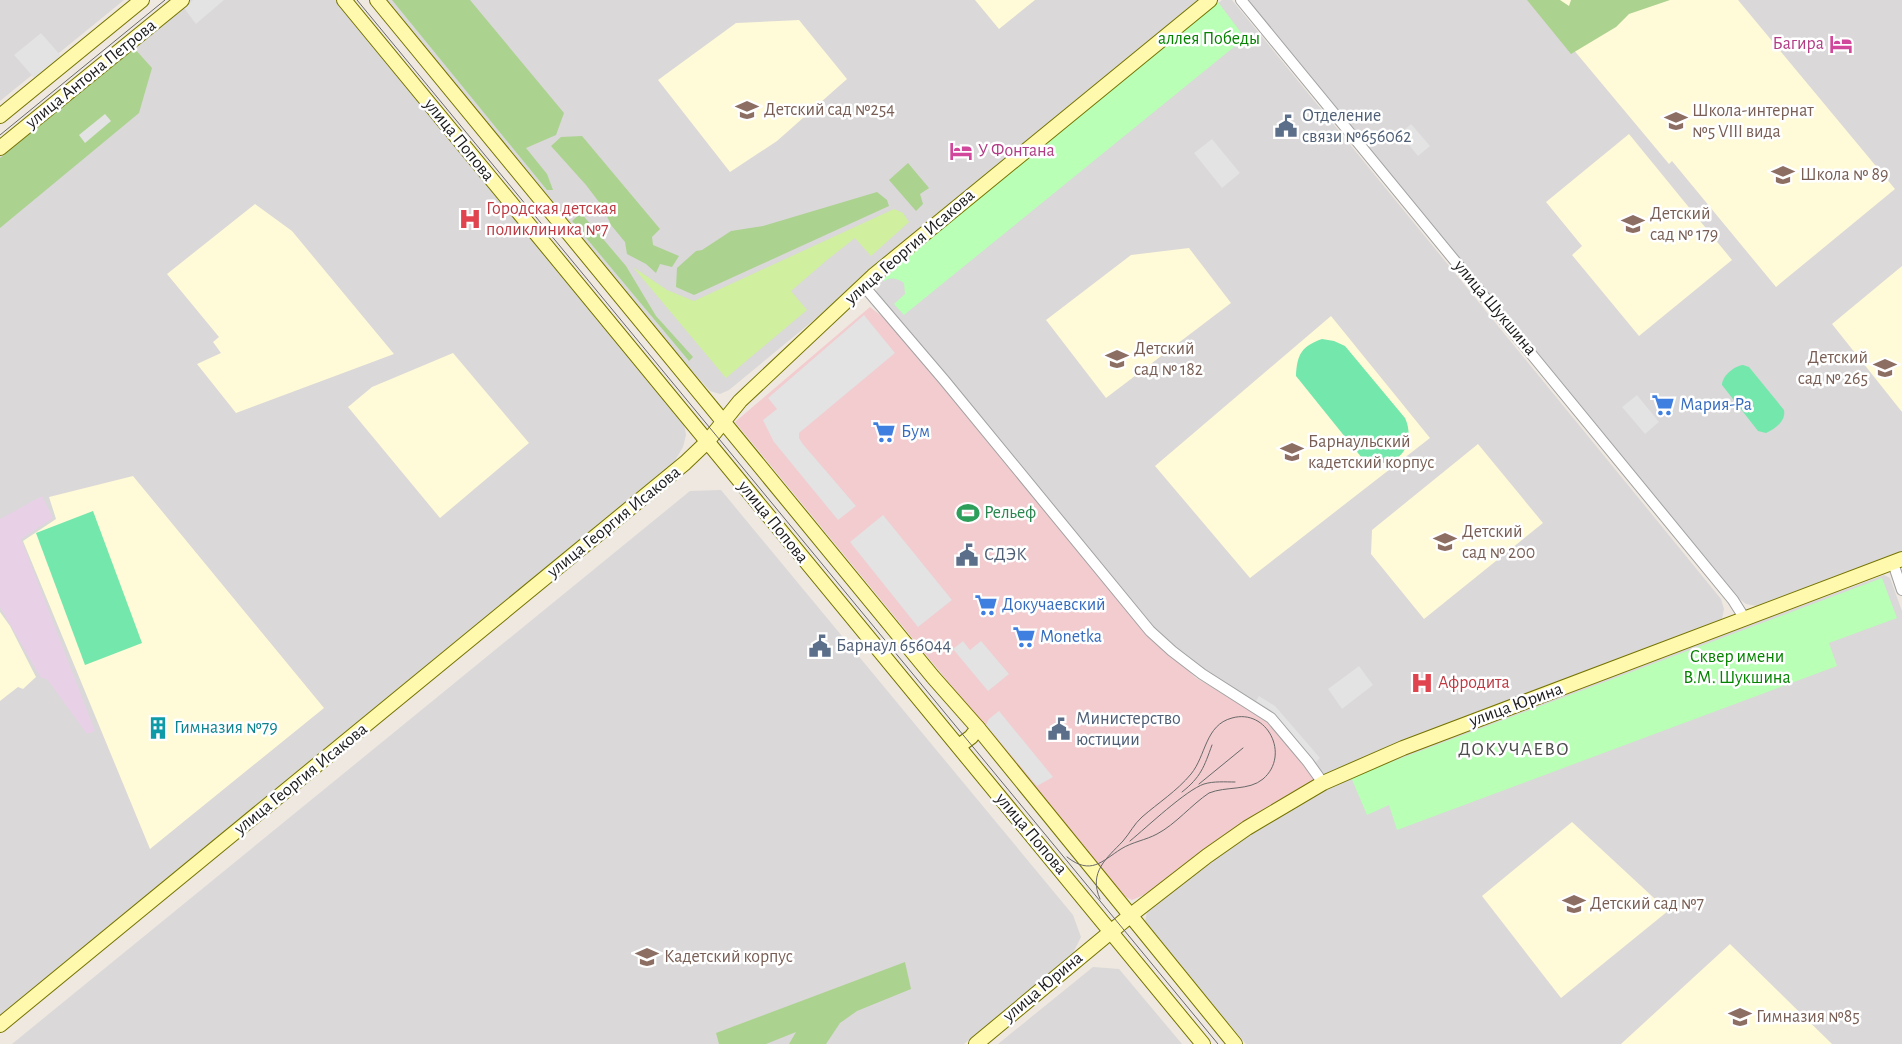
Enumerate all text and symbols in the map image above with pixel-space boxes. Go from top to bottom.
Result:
street label: улица Антона Петрова [22,16,160,133]
park label: аллея Победы [1158,29,1260,48]
hotel icon: Багира [1828,31,1854,57]
place label: Багира [1773,35,1824,53]
street label: улица Попова [420,95,498,185]
school or university icon: Детский сад №254 [734,97,760,123]
place label: Детский сад №254 [764,101,895,119]
place label: Школа-интернат №5 VIII вида [1692,102,1814,141]
place label: Отделение связи №656062 [1302,107,1412,146]
school or university icon: Школа-интернат №5 VIII вида [1663,108,1689,134]
public building icon: Отделение связи №656062 [1273,113,1299,139]
hotel icon: У Фонтана [948,138,974,164]
place label: У Фонтана [978,142,1055,160]
school or university icon: Школа № 89 [1770,162,1796,188]
place label: Школа № 89 [1800,166,1888,184]
street label: улица Георгия Исакова [841,186,978,309]
place label: Городская детская поликлиника №7 [486,200,617,239]
place label: Детский сад № 179 [1650,205,1718,244]
hospital icon: Городская детская поликлиника №7 [457,206,483,232]
school or university icon: Детский сад № 179 [1620,211,1646,237]
street label: улица Шукшина [1450,256,1540,359]
place label: Детский сад № 182 [1134,340,1203,379]
school or university icon: Детский сад № 182 [1104,346,1130,372]
place label: Детский сад № 265 [1798,349,1868,388]
school or university icon: Детский сад № 265 [1872,355,1898,381]
supermarket icon: Мария-Ра [1650,392,1676,418]
place label: Мария-Ра [1680,396,1752,414]
supermarket icon: Бум [871,419,897,445]
place label: Бум [901,423,930,441]
place label: Барнаульский кадетский корпус [1308,433,1435,472]
school or university icon: Барнаульский кадетский корпус [1279,439,1305,465]
street label: улица Георгия Исакова [543,463,684,582]
street label: улица Попова [734,477,812,567]
sports icon: Рельеф [955,500,981,526]
place label: Рельеф [984,504,1036,522]
place label: Детский сад № 200 [1462,523,1535,562]
school or university icon: Детский сад № 200 [1432,529,1458,555]
public building icon: СДЭК [954,542,980,568]
place label: СДЭК [984,546,1027,564]
supermarket icon: Докучаевский [973,592,999,618]
place label: Докучаевский [1002,596,1106,614]
supermarket icon: Monetka [1011,624,1037,650]
place label: Monetka [1040,628,1102,646]
public building icon: Барнаул 656044 [807,633,833,659]
place label: Барнаул 656044 [836,637,951,655]
park label: Сквер имени В.М. Шукшина [1683,648,1791,687]
hospital icon: Афродита [1409,670,1435,696]
place label: Афродита [1438,674,1510,692]
street label: улица Юрина [1466,680,1565,731]
place label: Министерство юстиции [1076,710,1181,749]
building icon: Гимназия №79 [145,715,171,741]
public building icon: Министерство юстиции [1046,716,1072,742]
place label: Гимназия №79 [174,719,278,737]
street label: улица Георгия Исакова [230,720,371,839]
district label: ДОКУЧАЕВО [1458,740,1570,759]
street label: улица Попова [991,789,1070,878]
school or university icon: Детский сад №7 [1561,891,1587,917]
place label: Детский сад №7 [1590,895,1704,913]
school or university icon: Кадетский корпус [634,944,660,970]
place label: Кадетский корпус [664,948,793,966]
street label: улица Юрина [999,949,1086,1026]
school or university icon: Гимназия №85 [1727,1004,1753,1030]
place label: Гимназия №85 [1756,1008,1860,1026]

